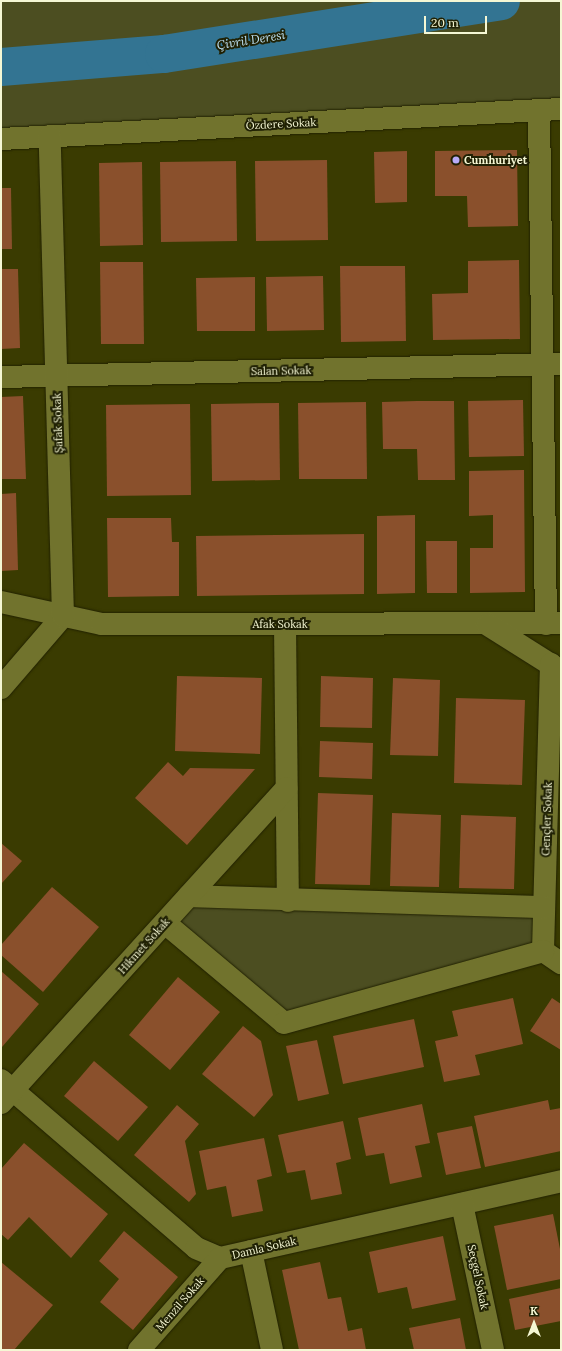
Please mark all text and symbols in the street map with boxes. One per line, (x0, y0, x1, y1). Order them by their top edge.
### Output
scale bar (426, 8, 489, 34)
text: 20 m (431, 15, 459, 30)
water label: Çivril Deresi (216, 27, 286, 53)
street label: Özdere Sokak (245, 116, 317, 132)
place label: Cumhuriyet (464, 153, 527, 167)
marker: Cumhuriyet (451, 155, 461, 165)
street label: Salan Sokak (251, 364, 311, 378)
street label: Şafak Sokak (50, 393, 66, 453)
street label: Afak Sokak (252, 617, 308, 631)
street label: Gençler Sokak (539, 782, 555, 856)
street label: Hikmet Sokak (115, 915, 173, 977)
street label: Damla Sokak (231, 1234, 297, 1262)
street label: Seçgel Sokak (465, 1243, 491, 1311)
street label: Menzil Sokak (153, 1274, 207, 1334)
north arrow (514, 1303, 554, 1343)
text: K (530, 1304, 538, 1318)

